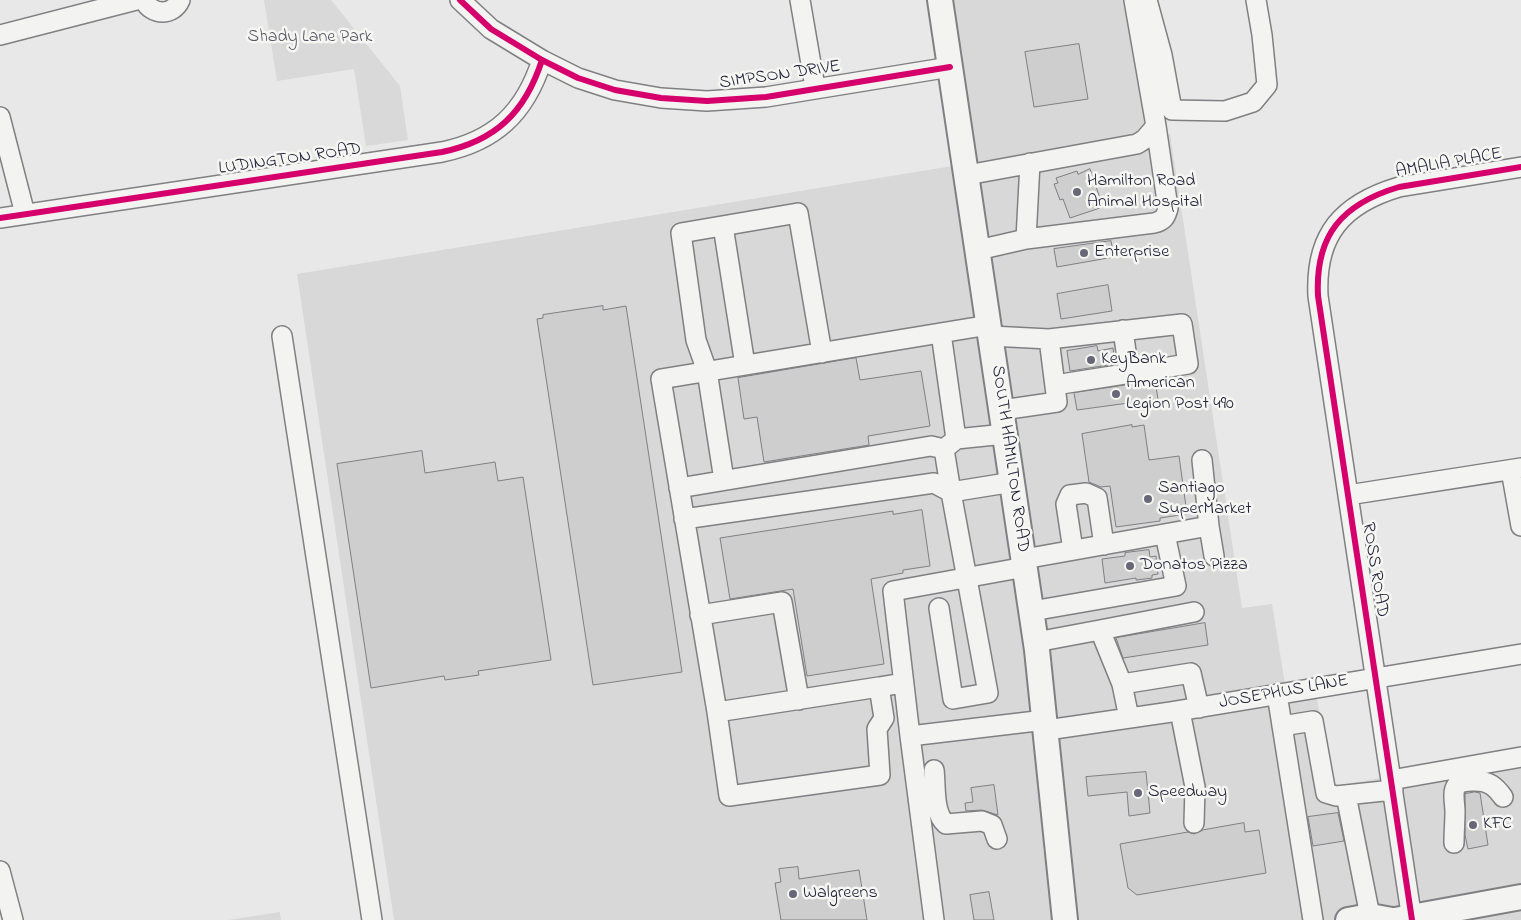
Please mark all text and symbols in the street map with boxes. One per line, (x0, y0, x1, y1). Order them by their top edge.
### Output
park label: Shady Lane Park (248, 27, 372, 49)
street label: SIMPSON DRIVE (718, 57, 842, 95)
street label: LUDINGTON ROAD (217, 139, 363, 181)
street label: AMALIA PLACE (1394, 144, 1504, 184)
place label: Hamilton Road Animal Hospital (1087, 171, 1202, 213)
marker: Hamilton Road Animal Hospital (1071, 186, 1083, 198)
place label: Enterprise (1094, 242, 1169, 264)
marker: Enterprise (1078, 247, 1090, 259)
place label: KeyBank (1101, 349, 1166, 371)
marker: KeyBank (1085, 354, 1097, 366)
street label: SOUTH HAMILTON ROAD (985, 364, 1033, 554)
place label: American Legion Post 490 (1126, 373, 1234, 416)
marker: American Legion Post 490 (1110, 388, 1122, 400)
place label: Santiago SuperMarket (1158, 478, 1251, 520)
marker: Santiago SuperMarket (1142, 493, 1154, 505)
street label: ROSS ROAD (1356, 521, 1392, 619)
place label: Donatos Pizza (1140, 555, 1248, 577)
marker: Donatos Pizza (1124, 560, 1136, 572)
street label: JOSEPHUS LANE (1218, 671, 1350, 715)
place label: Speedway (1148, 782, 1227, 804)
marker: Speedway (1132, 787, 1144, 799)
place label: KFC (1483, 814, 1512, 836)
marker: KFC (1467, 819, 1479, 831)
place label: Walgreens (803, 883, 878, 905)
marker: Walgreens (787, 888, 799, 900)

